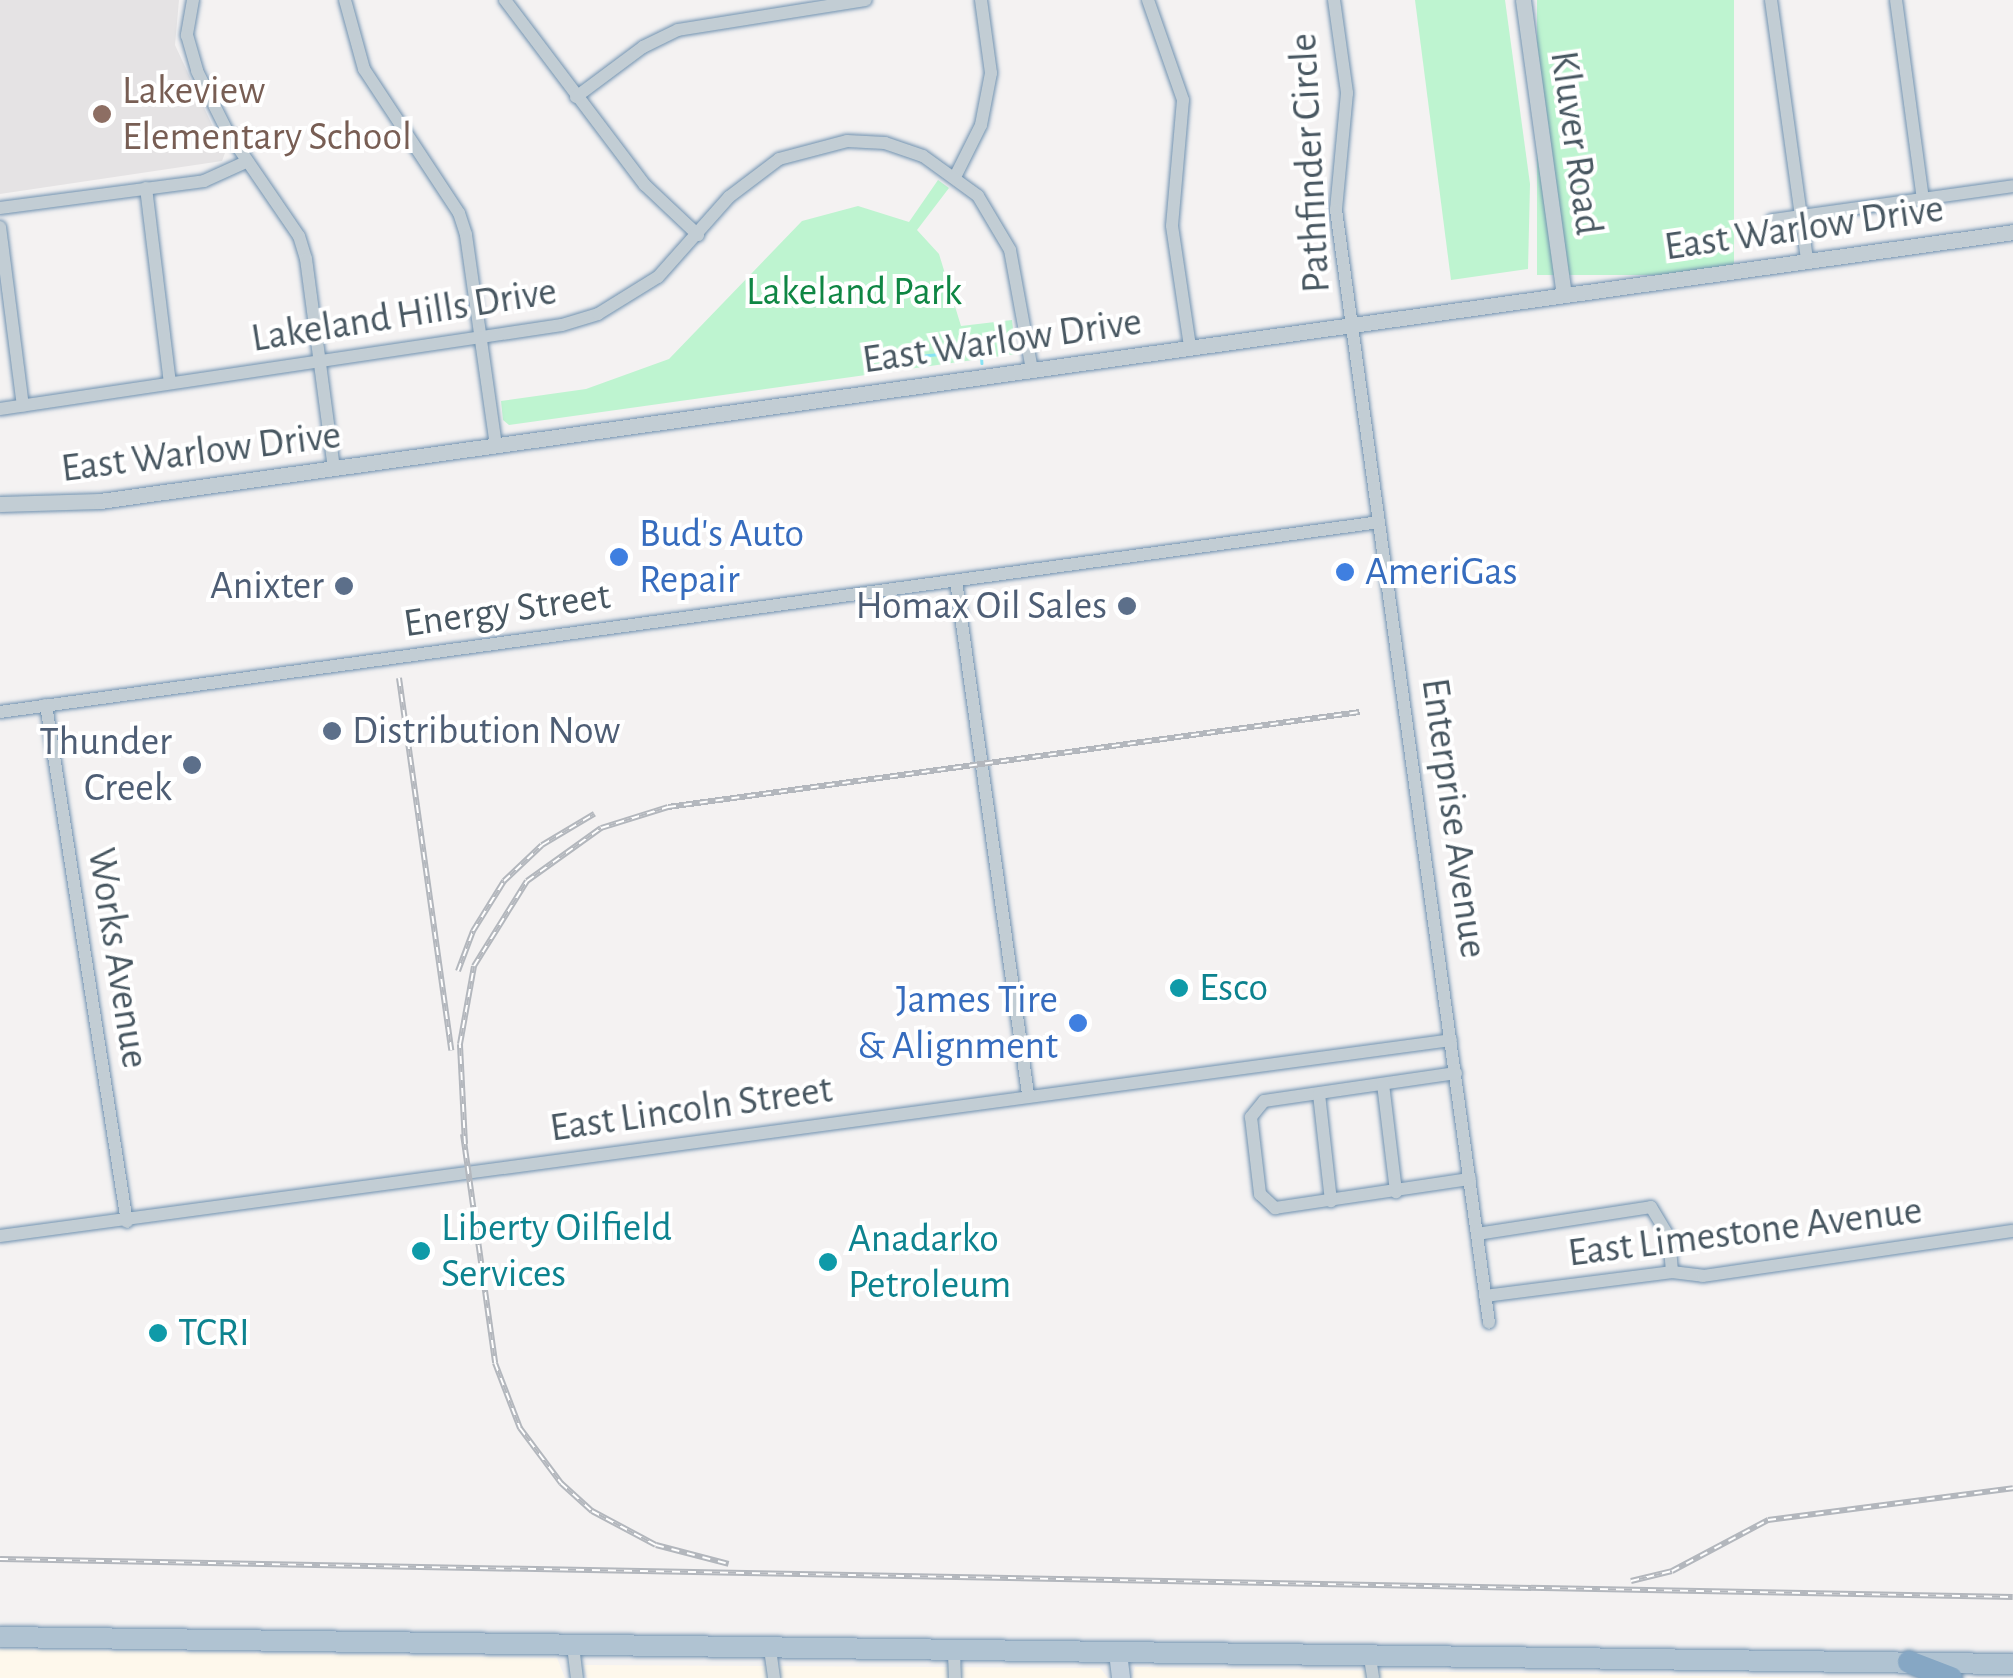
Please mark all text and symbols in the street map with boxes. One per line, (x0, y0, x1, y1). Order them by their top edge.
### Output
street label: Pathfinder Circle (1279, 32, 1341, 294)
street label: Kluver Road (1539, 48, 1613, 238)
place label: Lakeview Elementary School (122, 67, 412, 161)
marker: Lakeview Elementary School (91, 103, 113, 125)
street label: East Warlow Drive (1661, 185, 1947, 271)
street label: Lakeland Hills Drive (248, 267, 560, 363)
park label: Lakeland Park (746, 268, 962, 316)
street label: East Warlow Drive (859, 298, 1145, 384)
street label: East Warlow Drive (58, 411, 344, 493)
place label: Bud's Auto Repair (639, 510, 804, 604)
marker: Bud's Auto Repair (608, 546, 630, 568)
place label: AmeriGas (1365, 548, 1518, 596)
marker: AmeriGas (1334, 561, 1356, 583)
place label: Anixter (210, 562, 324, 610)
street label: Energy Street (401, 572, 613, 648)
marker: Anixter (333, 575, 355, 597)
place label: Homax Oil Sales (855, 582, 1107, 630)
marker: Homax Oil Sales (1116, 595, 1138, 617)
street label: Enterprise Avenue (1411, 675, 1497, 961)
place label: Distribution Now (352, 707, 620, 755)
place label: Thunder Creek (39, 718, 172, 812)
marker: Distribution Now (321, 720, 343, 742)
marker: Thunder Creek (181, 754, 203, 776)
street label: Works Avenue (77, 844, 159, 1072)
place label: Esco (1199, 964, 1268, 1012)
place label: James Tire & Alignment (857, 976, 1058, 1070)
marker: Esco (1168, 977, 1190, 999)
marker: James Tire & Alignment (1067, 1012, 1089, 1034)
street label: East Lincoln Street (547, 1065, 835, 1153)
street label: East Limestone Avenue (1565, 1186, 1925, 1278)
place label: Liberty Oilfield Services (441, 1204, 672, 1298)
place label: Anadarko Petroleum (848, 1215, 1011, 1309)
marker: Liberty Oilfield Services (410, 1240, 432, 1262)
marker: Anadarko Petroleum (817, 1251, 839, 1273)
place label: TCRI (178, 1309, 250, 1357)
marker: TCRI (147, 1322, 169, 1344)

